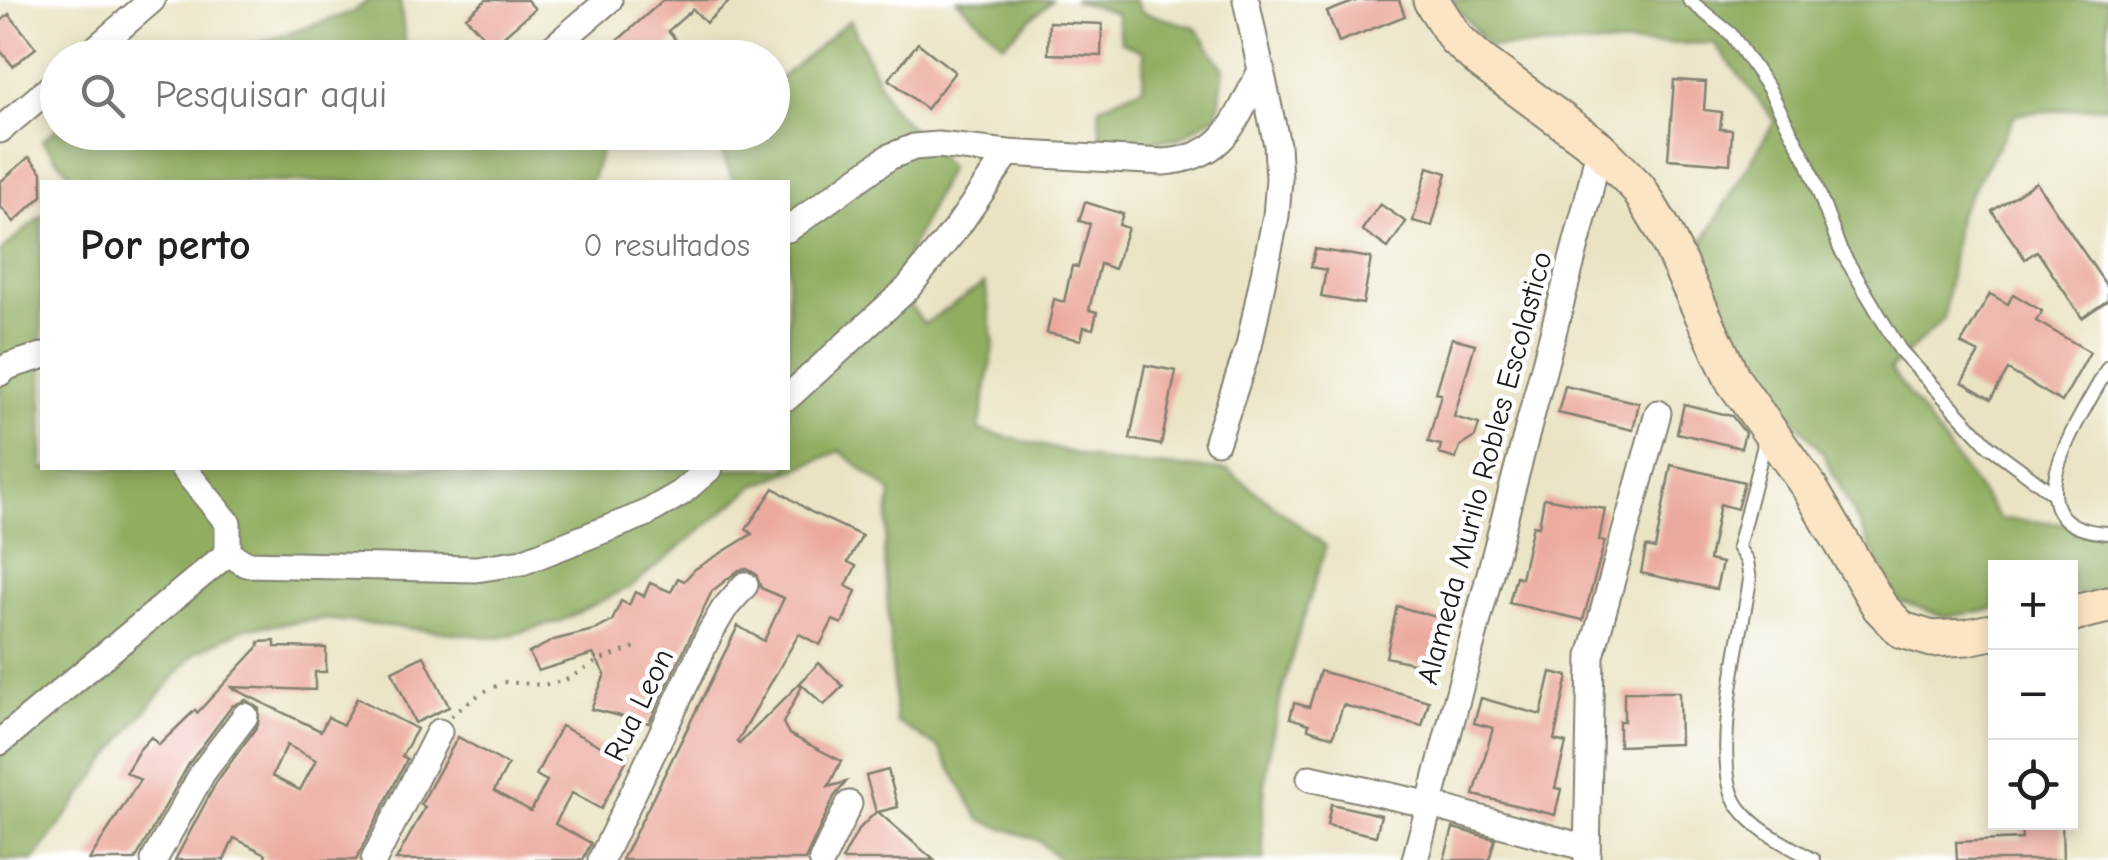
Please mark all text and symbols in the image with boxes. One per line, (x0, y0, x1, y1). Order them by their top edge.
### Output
search box (40, 40, 790, 150)
icon: search (75, 68, 130, 123)
text: Pesquisar aqui (155, 73, 387, 117)
text: Por perto (80, 221, 251, 270)
text: 0 resultados (583, 227, 750, 264)
street label: Alameda Murilo Robles Escolastico (1410, 248, 1560, 688)
map controls (1988, 560, 2078, 830)
button: + (1988, 560, 2078, 650)
street label: Rua Leon (597, 643, 681, 767)
button: − (1988, 650, 2078, 740)
button: locate (1988, 740, 2078, 830)

